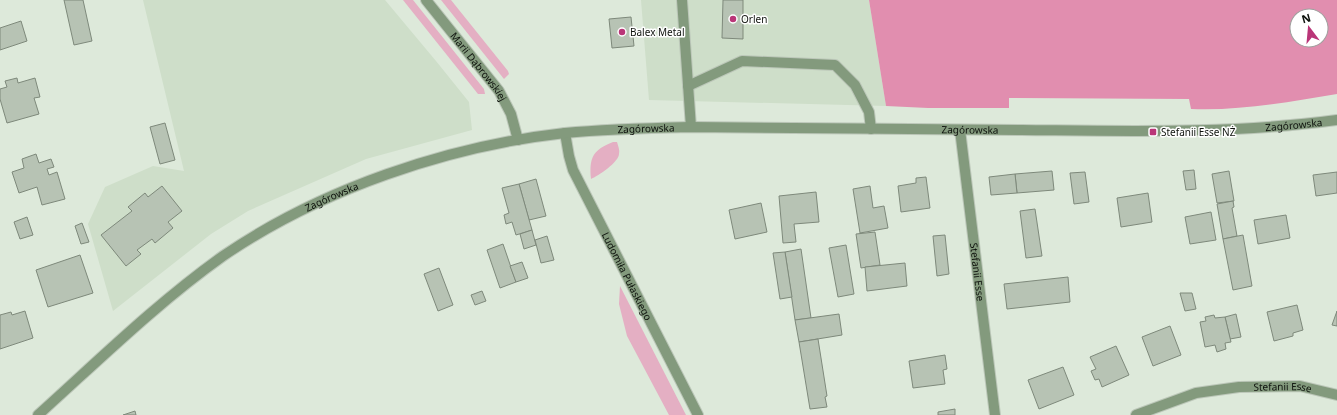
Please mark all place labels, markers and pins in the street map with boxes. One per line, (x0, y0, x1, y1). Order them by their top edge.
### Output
place label: Orlen (741, 12, 767, 26)
marker: Orlen (728, 14, 738, 24)
place label: Balex Metal (630, 25, 685, 39)
marker: Balex Metal (617, 27, 627, 37)
place label: Stefanii Esse NŻ (1161, 125, 1236, 139)
marker: Stefanii Esse NŻ (1148, 127, 1158, 137)

